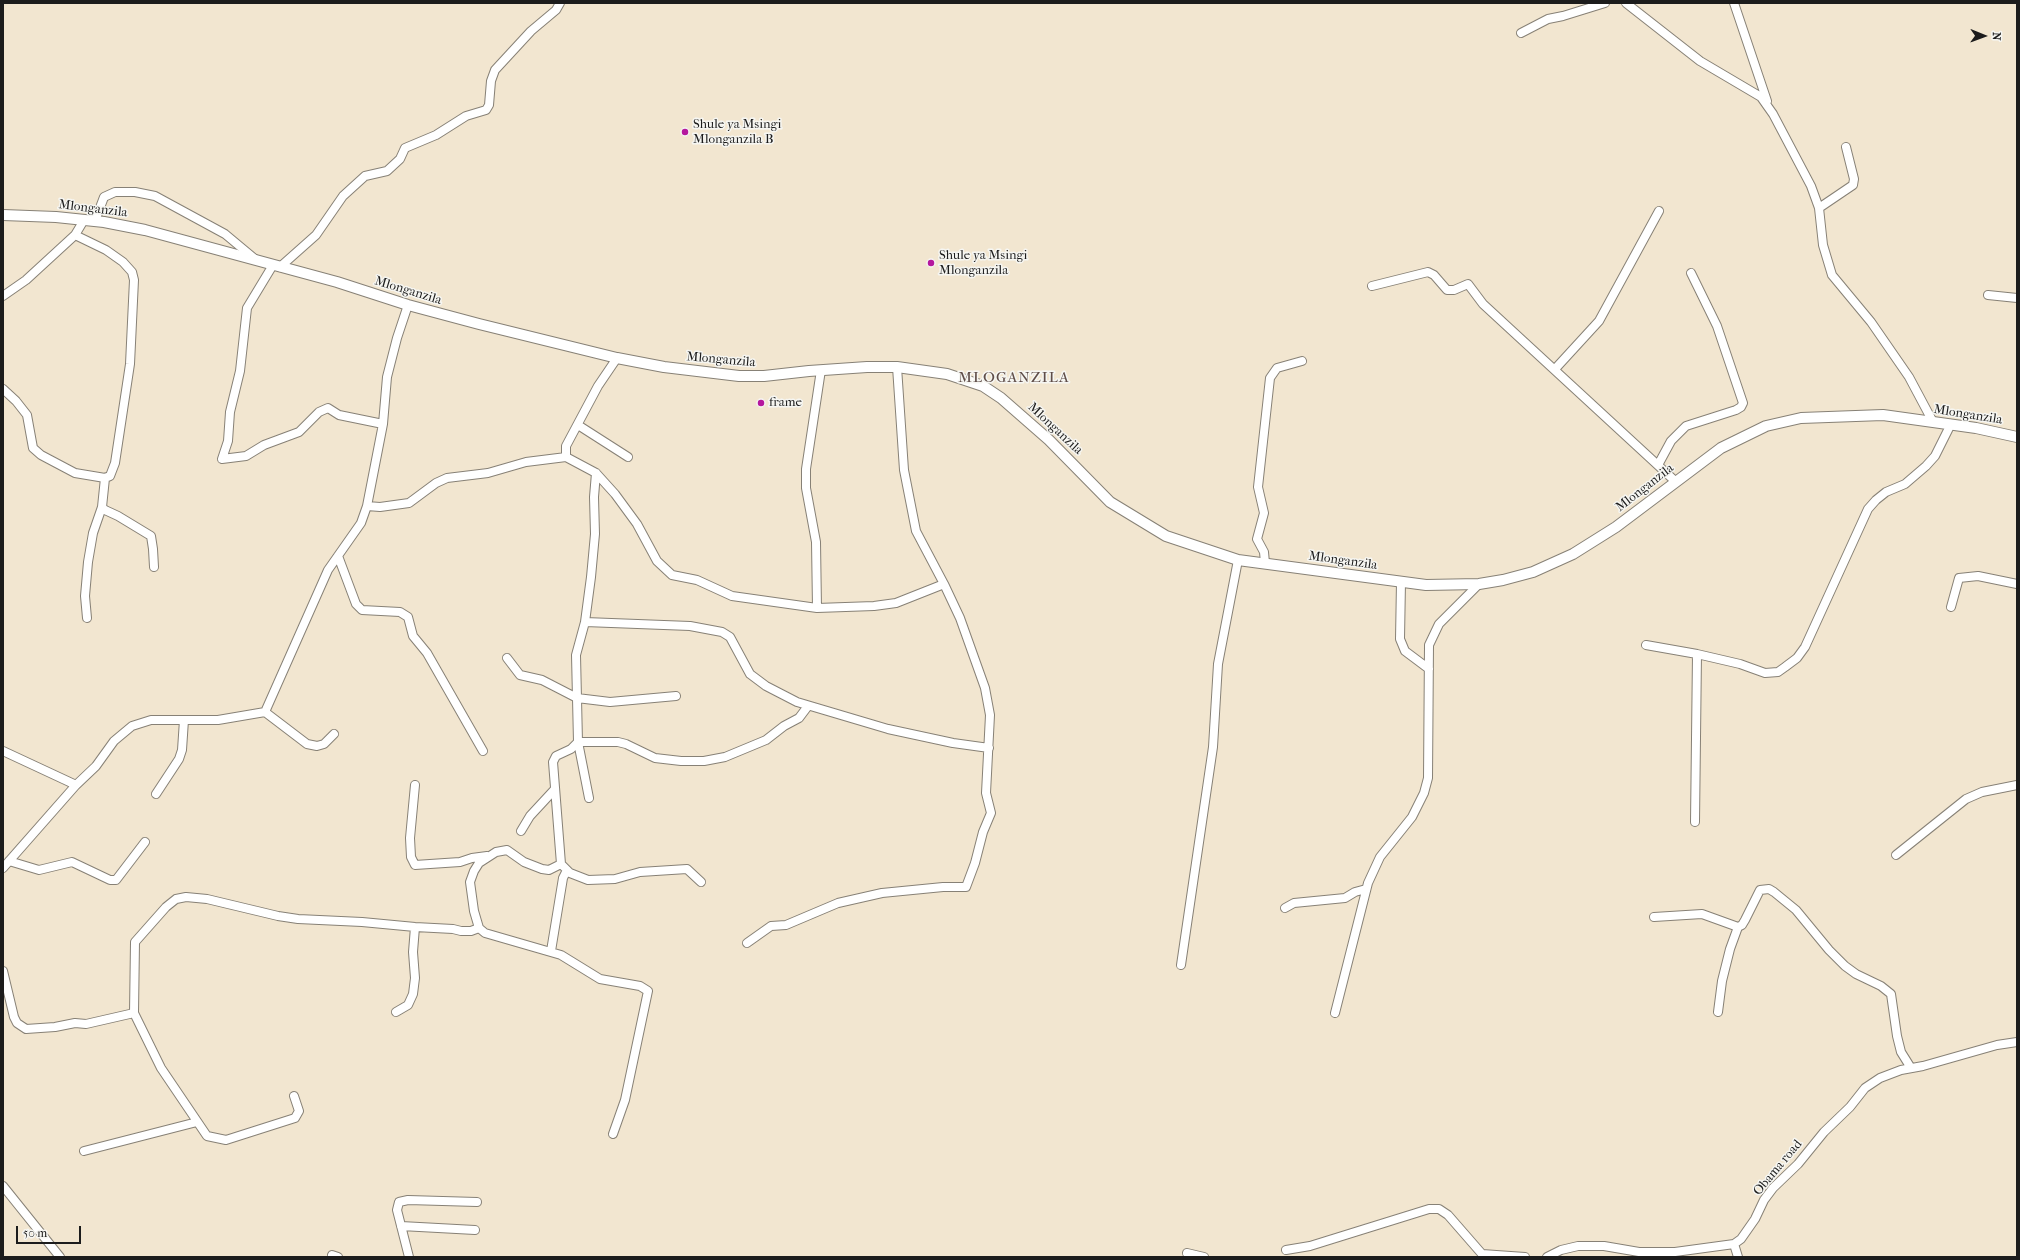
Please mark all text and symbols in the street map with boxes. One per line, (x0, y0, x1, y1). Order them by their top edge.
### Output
north arrow (1964, 16, 2004, 56)
text: N (1990, 32, 2003, 41)
place label: Shule ya Msingi Mlonganzila B (693, 117, 781, 148)
marker: Shule ya Msingi Mlonganzila B (680, 127, 690, 137)
street label: Mlonganzila (58, 197, 128, 221)
place label: Shule ya Msingi Mlonganzila (939, 248, 1027, 279)
marker: Shule ya Msingi Mlonganzila (926, 258, 936, 268)
street label: Mlonganzila (373, 273, 443, 309)
street label: Mlonganzila (686, 349, 756, 371)
district label: MLOGANZILA (958, 369, 1070, 387)
place label: frame (769, 395, 802, 411)
marker: frame (756, 398, 766, 408)
street label: Mlonganzila (1024, 400, 1086, 458)
street label: Mlonganzila (1933, 402, 2003, 428)
street label: Mlonganzila (1613, 461, 1677, 515)
street label: Mlonganzila (1308, 548, 1378, 574)
street label: Obama road (1750, 1137, 1806, 1199)
scale bar (18, 1218, 83, 1244)
text: 50 m (23, 1226, 47, 1240)

